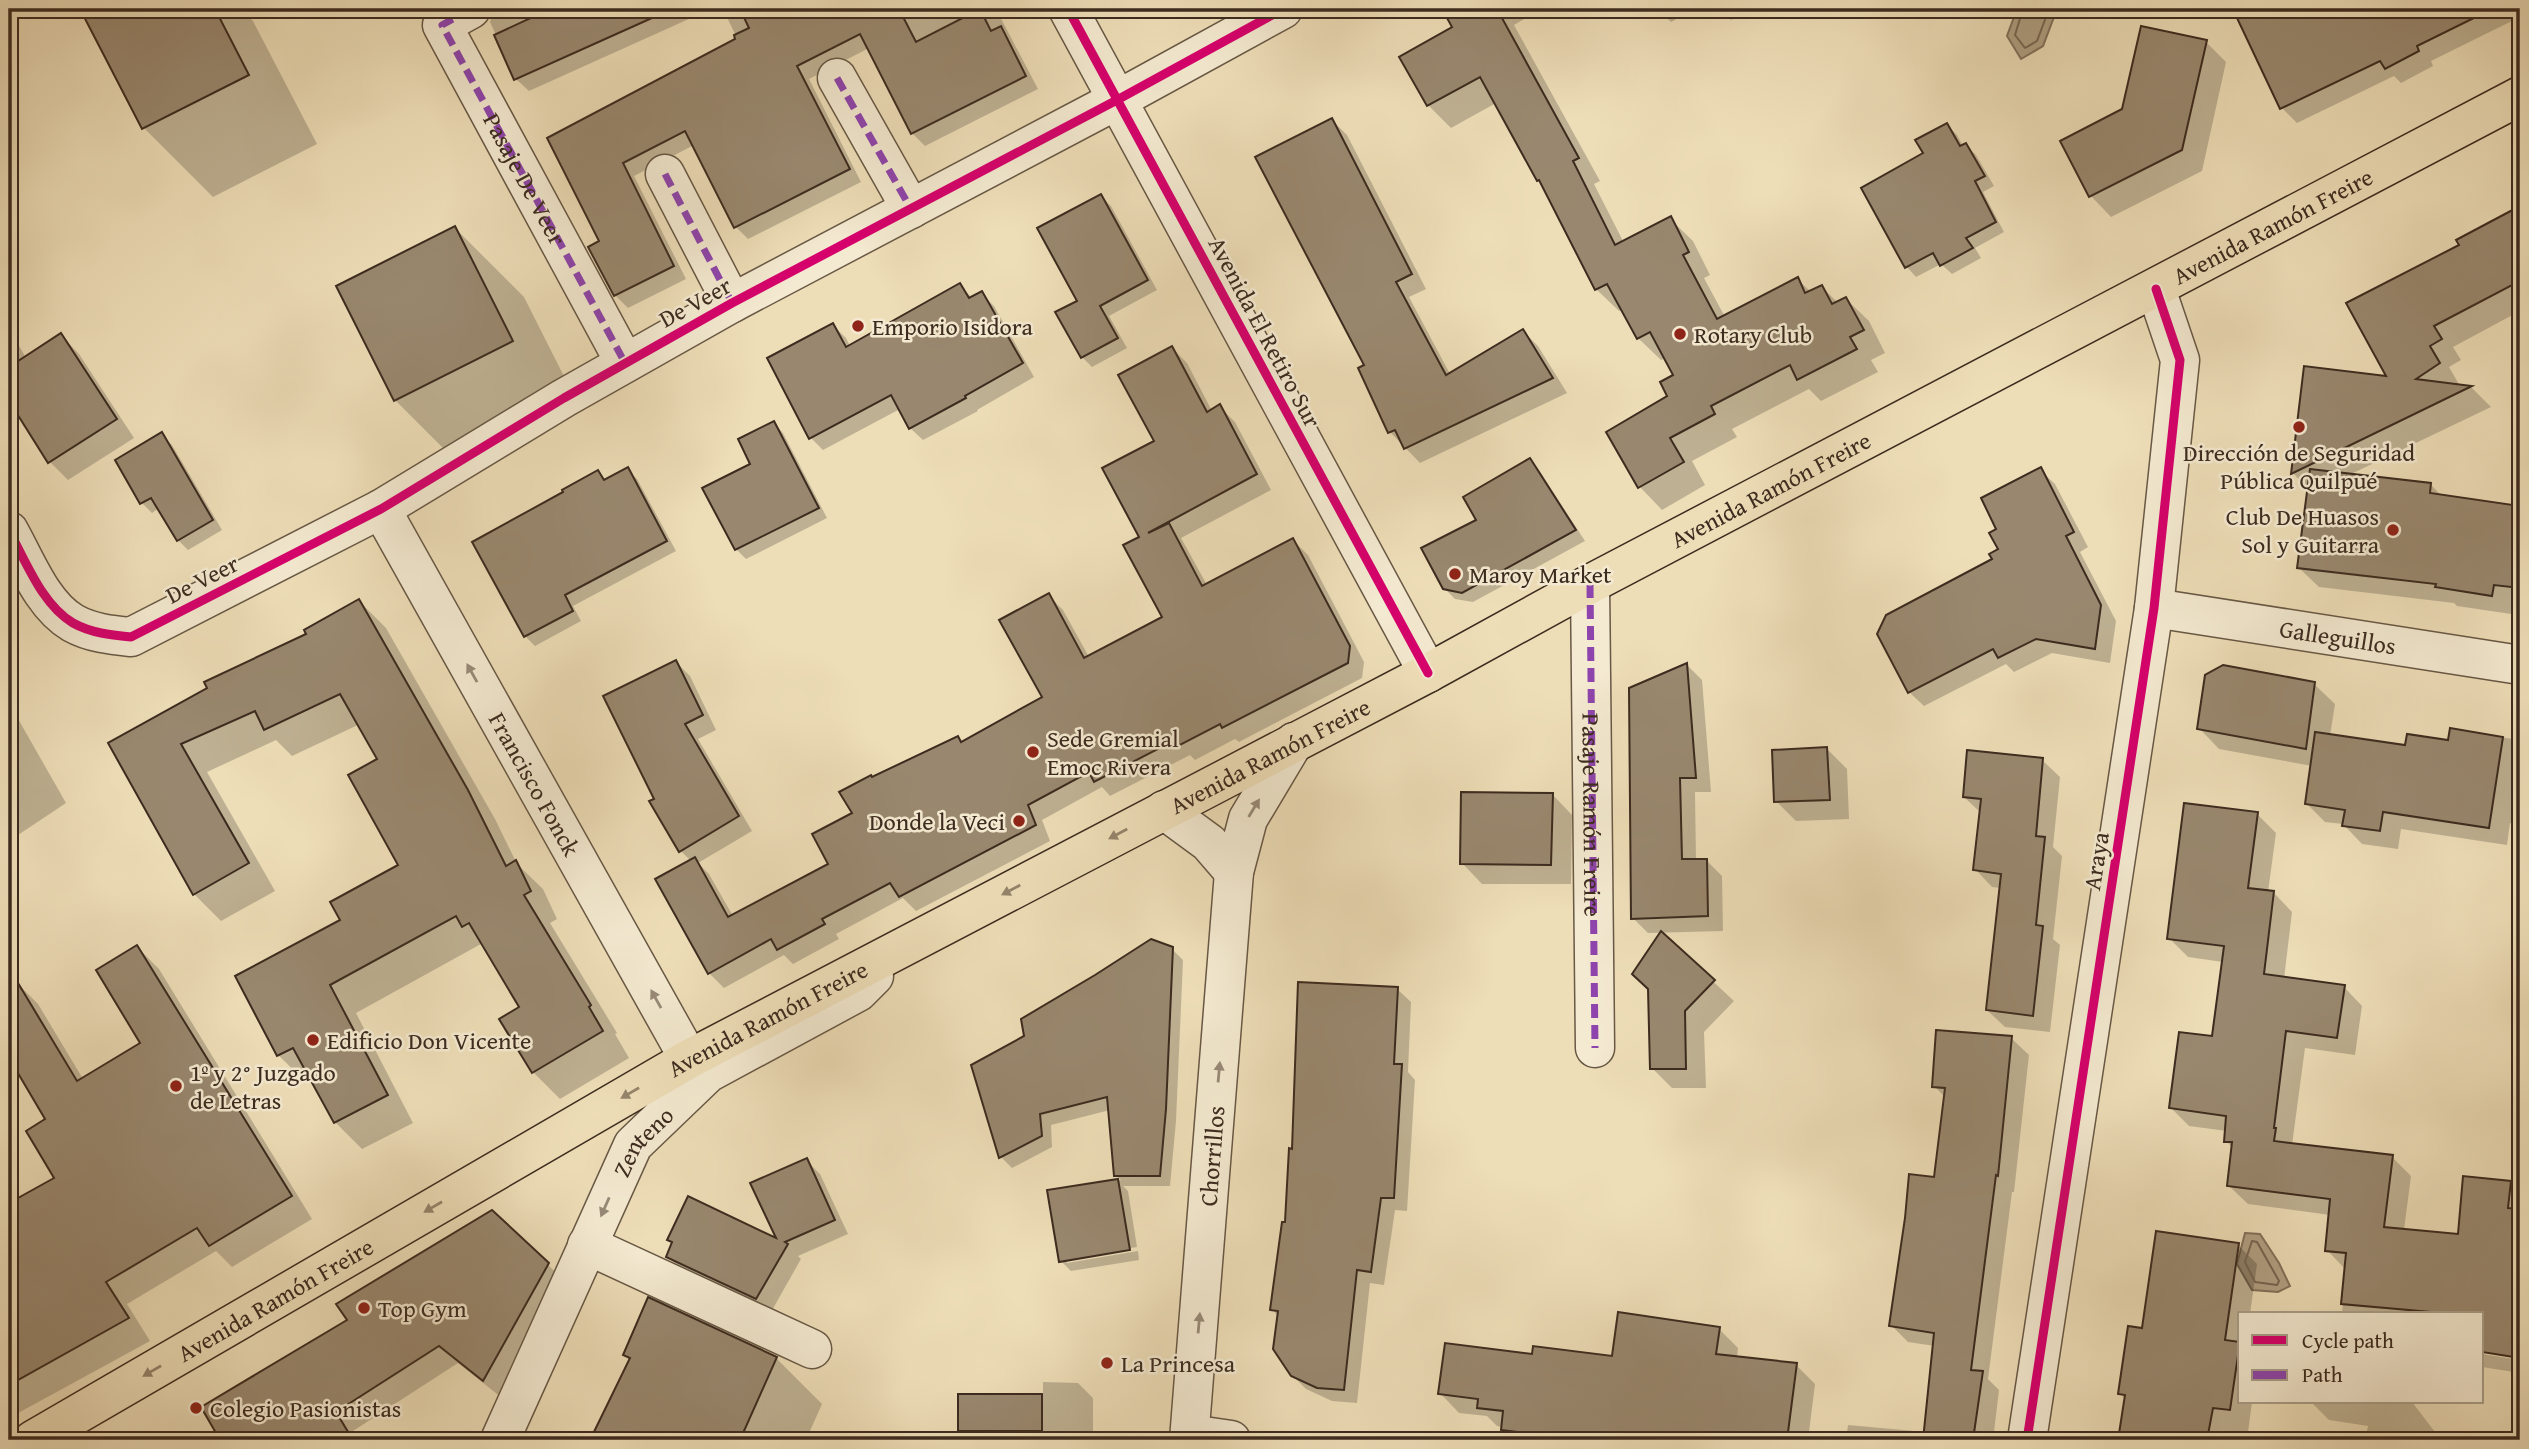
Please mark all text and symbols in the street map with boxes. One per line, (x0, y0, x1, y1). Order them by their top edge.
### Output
street label: Pasaje De Veer (475, 106, 575, 251)
street label: Avenida Ramón Freire (2166, 159, 2379, 293)
street label: Avenida El Retiro Sur (1200, 230, 1330, 434)
street label: De Veer (652, 268, 738, 336)
place label: Emporio Isidora (872, 309, 1033, 344)
place label: Rotary Club (1694, 317, 1812, 352)
marker: Emporio Isidora (850, 318, 866, 334)
marker: Rotary Club (1672, 326, 1688, 342)
marker: Dirección de Seguridad Pública Quilpué (2291, 419, 2307, 435)
street label: Avenida Ramón Freire (1664, 422, 1877, 556)
place label: Dirección de Seguridad Pública Quilpué (2183, 435, 2415, 498)
place label: Club De Huasos Sol y Guitarra (2226, 499, 2380, 562)
marker: Club De Huasos Sol y Guitarra (2385, 522, 2401, 538)
street label: De Veer (159, 546, 245, 612)
place label: Maroy Market (1469, 557, 1612, 592)
marker: Maroy Market (1447, 566, 1463, 582)
street label: Galleguillos (2277, 610, 2398, 663)
one-way arrow (466, 663, 478, 683)
street label: Avenida Ramón Freire (1164, 689, 1376, 822)
street label: Francisco Fonck (480, 705, 590, 863)
street label: Pasaje Ramón Freire (1574, 713, 1611, 917)
place label: Sede Gremial Emoc Rivera (1047, 721, 1179, 784)
marker: Sede Gremial Emoc Rivera (1025, 744, 1041, 760)
one-way arrow (1248, 798, 1261, 817)
place label: Donde la Veci (869, 804, 1005, 839)
marker: Donde la Veci (1011, 813, 1027, 829)
one-way arrow (1108, 829, 1128, 840)
street label: Araya (2074, 829, 2118, 893)
one-way arrow (1001, 884, 1021, 895)
street label: Avenida Ramón Freire (661, 951, 874, 1085)
one-way arrow (650, 989, 662, 1009)
place label: Edificio Don Vicente (327, 1023, 531, 1058)
marker: Edificio Don Vicente (305, 1032, 321, 1048)
place label: 1º y 2° Juzgado de Letras (190, 1055, 336, 1118)
one-way arrow (1214, 1061, 1225, 1083)
marker: 1º y 2° Juzgado de Letras (168, 1078, 184, 1094)
one-way arrow (620, 1087, 640, 1099)
street label: Zenteno (603, 1098, 681, 1182)
street label: Chorrillos (1190, 1104, 1233, 1207)
one-way arrow (599, 1197, 611, 1217)
one-way arrow (424, 1201, 443, 1213)
street label: Avenida Ramón Freire (171, 1229, 380, 1370)
place label: Top Gym (378, 1291, 467, 1326)
marker: Top Gym (356, 1300, 372, 1316)
one-way arrow (1194, 1312, 1205, 1334)
legend (2238, 1312, 2484, 1404)
text: Cycle path (2302, 1325, 2394, 1356)
place label: La Princesa (1121, 1346, 1236, 1381)
marker: La Princesa (1099, 1355, 1115, 1371)
text: Path (2302, 1359, 2343, 1390)
one-way arrow (142, 1365, 161, 1377)
place label: Colegio Pasionistas (210, 1391, 401, 1426)
marker: Colegio Pasionistas (188, 1400, 204, 1416)

